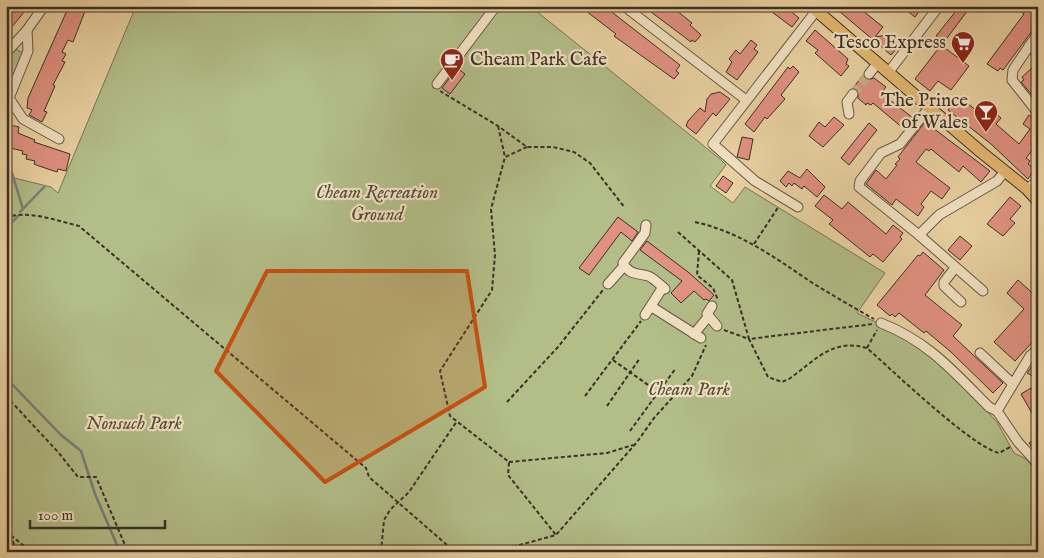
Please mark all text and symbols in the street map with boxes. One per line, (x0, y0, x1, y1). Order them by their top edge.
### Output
supermarket icon: Tesco Express (950, 30, 976, 64)
place label: Tesco Express (834, 31, 946, 55)
cafe icon: Cheam Park Cafe (439, 47, 465, 81)
place label: Cheam Park Cafe (470, 48, 607, 72)
place label: The Prince of Wales (881, 89, 968, 135)
bar icon: The Prince of Wales (973, 99, 999, 133)
park label: Cheam Recreation Ground (316, 181, 438, 227)
park label: Cheam Park (648, 378, 730, 402)
park label: Nonsuch Park (86, 412, 182, 436)
scale bar (30, 498, 165, 530)
text: 100 m (38, 506, 74, 525)

